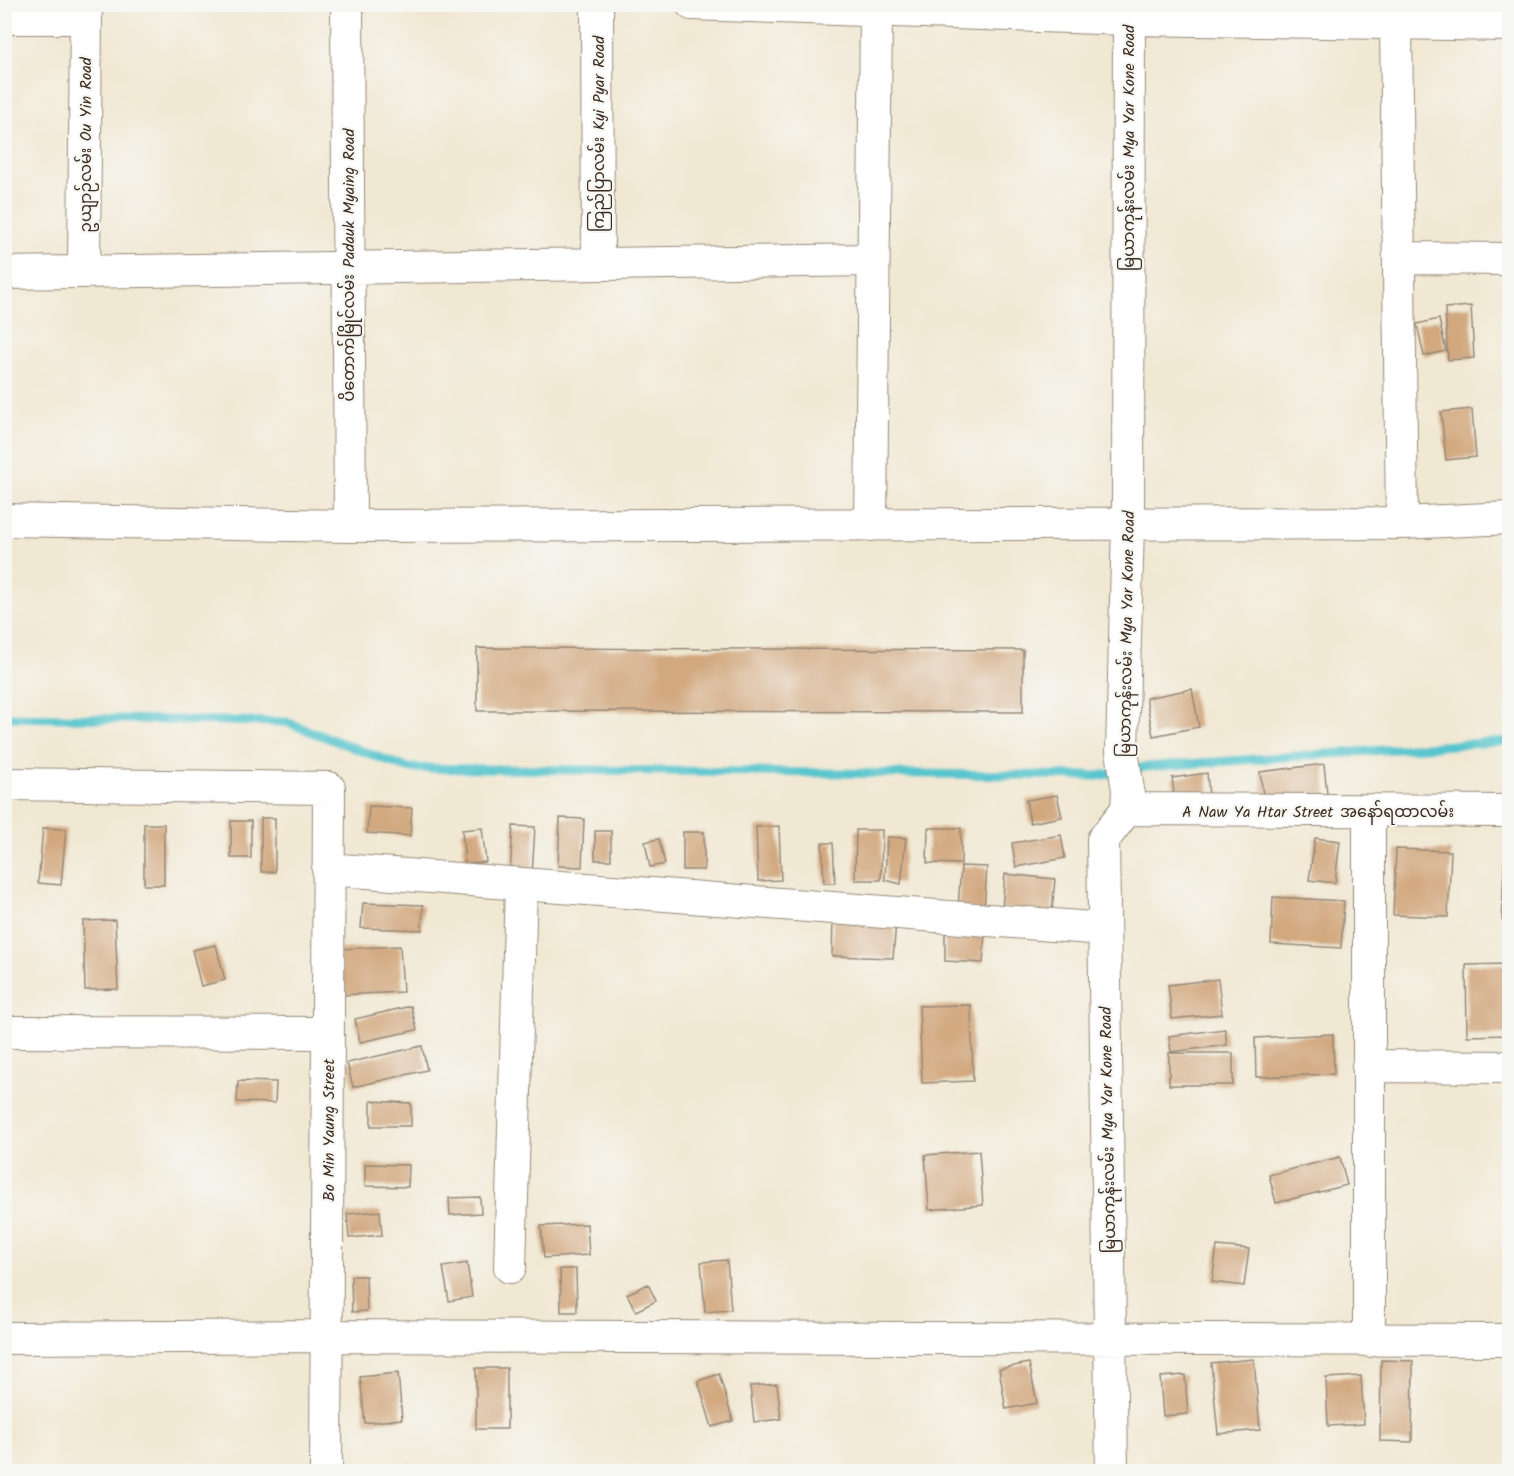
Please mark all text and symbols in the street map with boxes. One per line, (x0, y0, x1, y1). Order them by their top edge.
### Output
street label: မြယာကုန်းလမ်း Mya Yar Kone Road (1117, 24, 1143, 271)
street label: ကြည်ပြာလမ်း Kyi Pyar Road (587, 35, 612, 232)
street label: ဥယျာဉ်လမ်း Ou Yin Road (74, 56, 99, 233)
street label: ပိတောက်မြိုင်လမ်း Padauk Myaing Road (337, 127, 362, 402)
street label: မြယာကုန်းလမ်း Mya Yar Kone Road (1113, 510, 1143, 758)
street label: A Naw Ya Htar Street အနော်ရထာလမ်း (1182, 800, 1454, 825)
street label: မြယာကုန်းလမ်း Mya Yar Kone Road (1094, 1005, 1124, 1253)
street label: Bo Min Yaung Street (317, 1058, 342, 1201)

